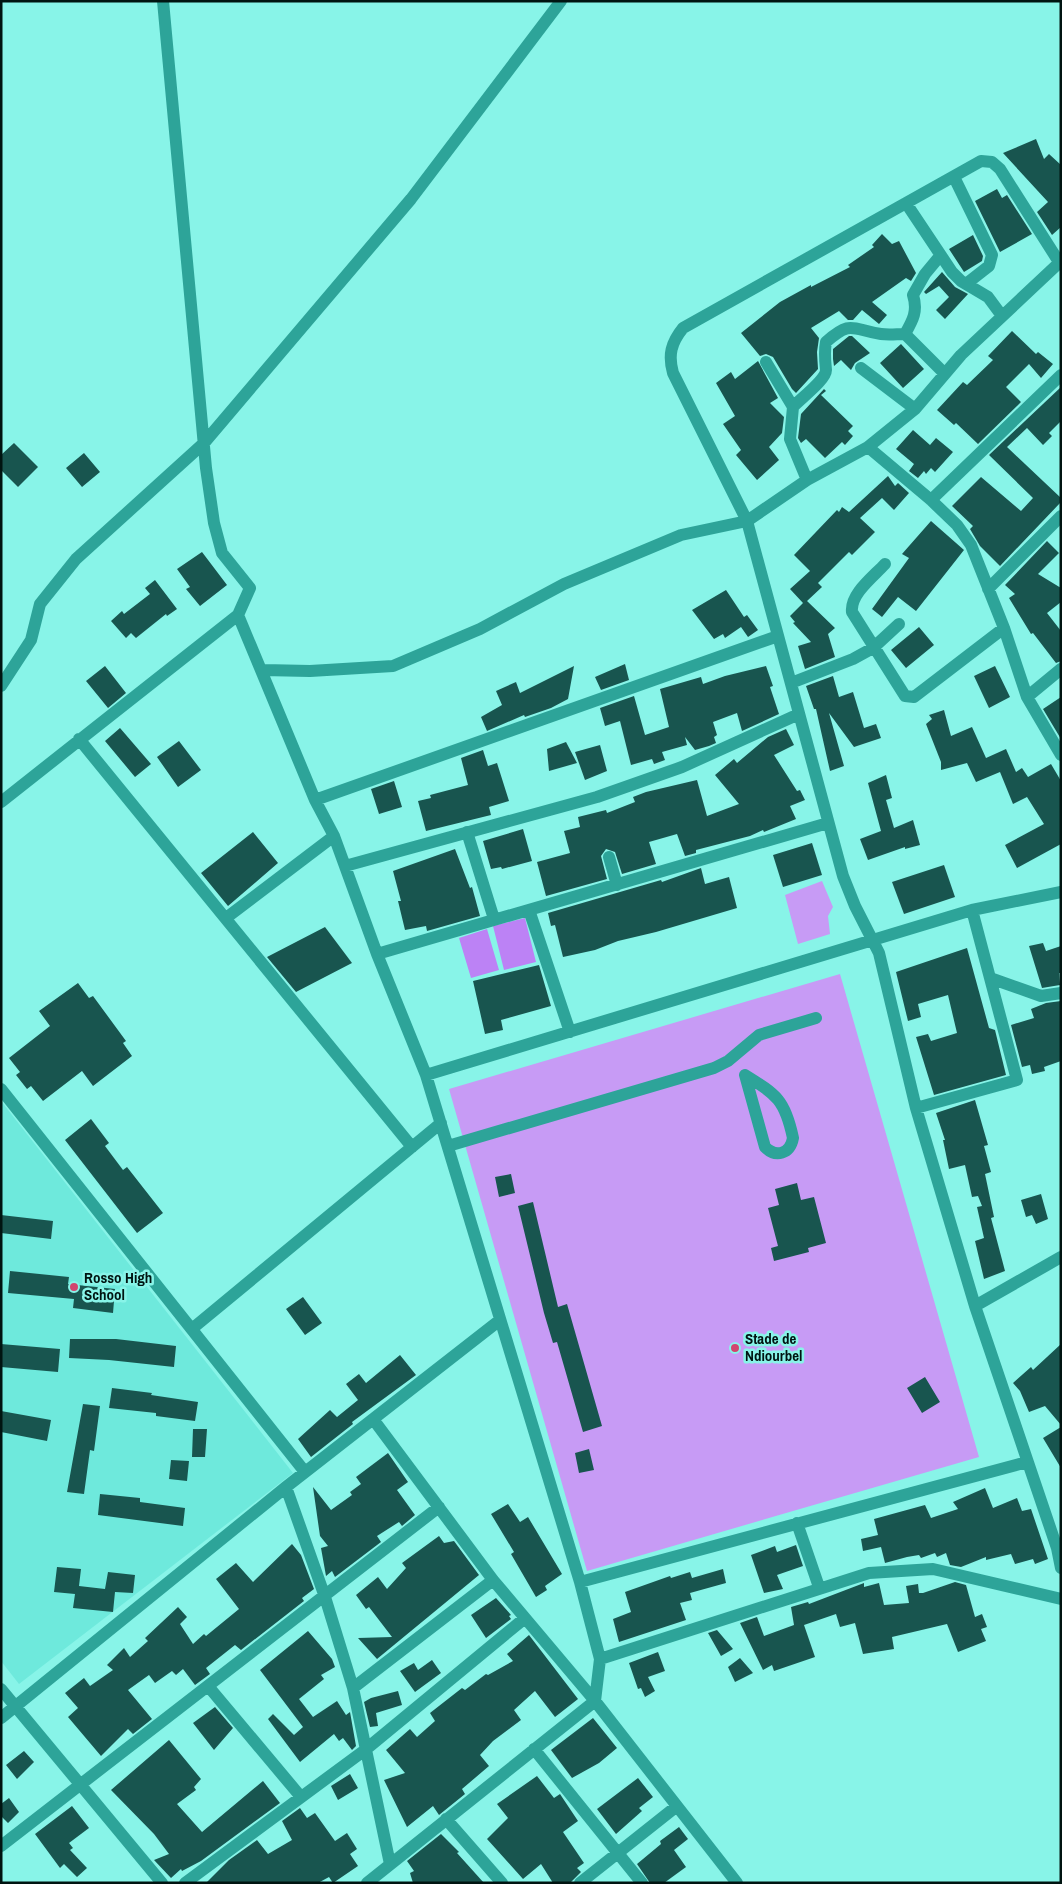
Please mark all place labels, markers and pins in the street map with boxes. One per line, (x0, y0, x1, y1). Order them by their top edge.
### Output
place label: Rosso High School (84, 1267, 152, 1305)
marker: Rosso High School (68, 1281, 80, 1293)
place label: Stade de Ndiourbel (745, 1328, 802, 1366)
marker: Stade de Ndiourbel (729, 1342, 741, 1354)

